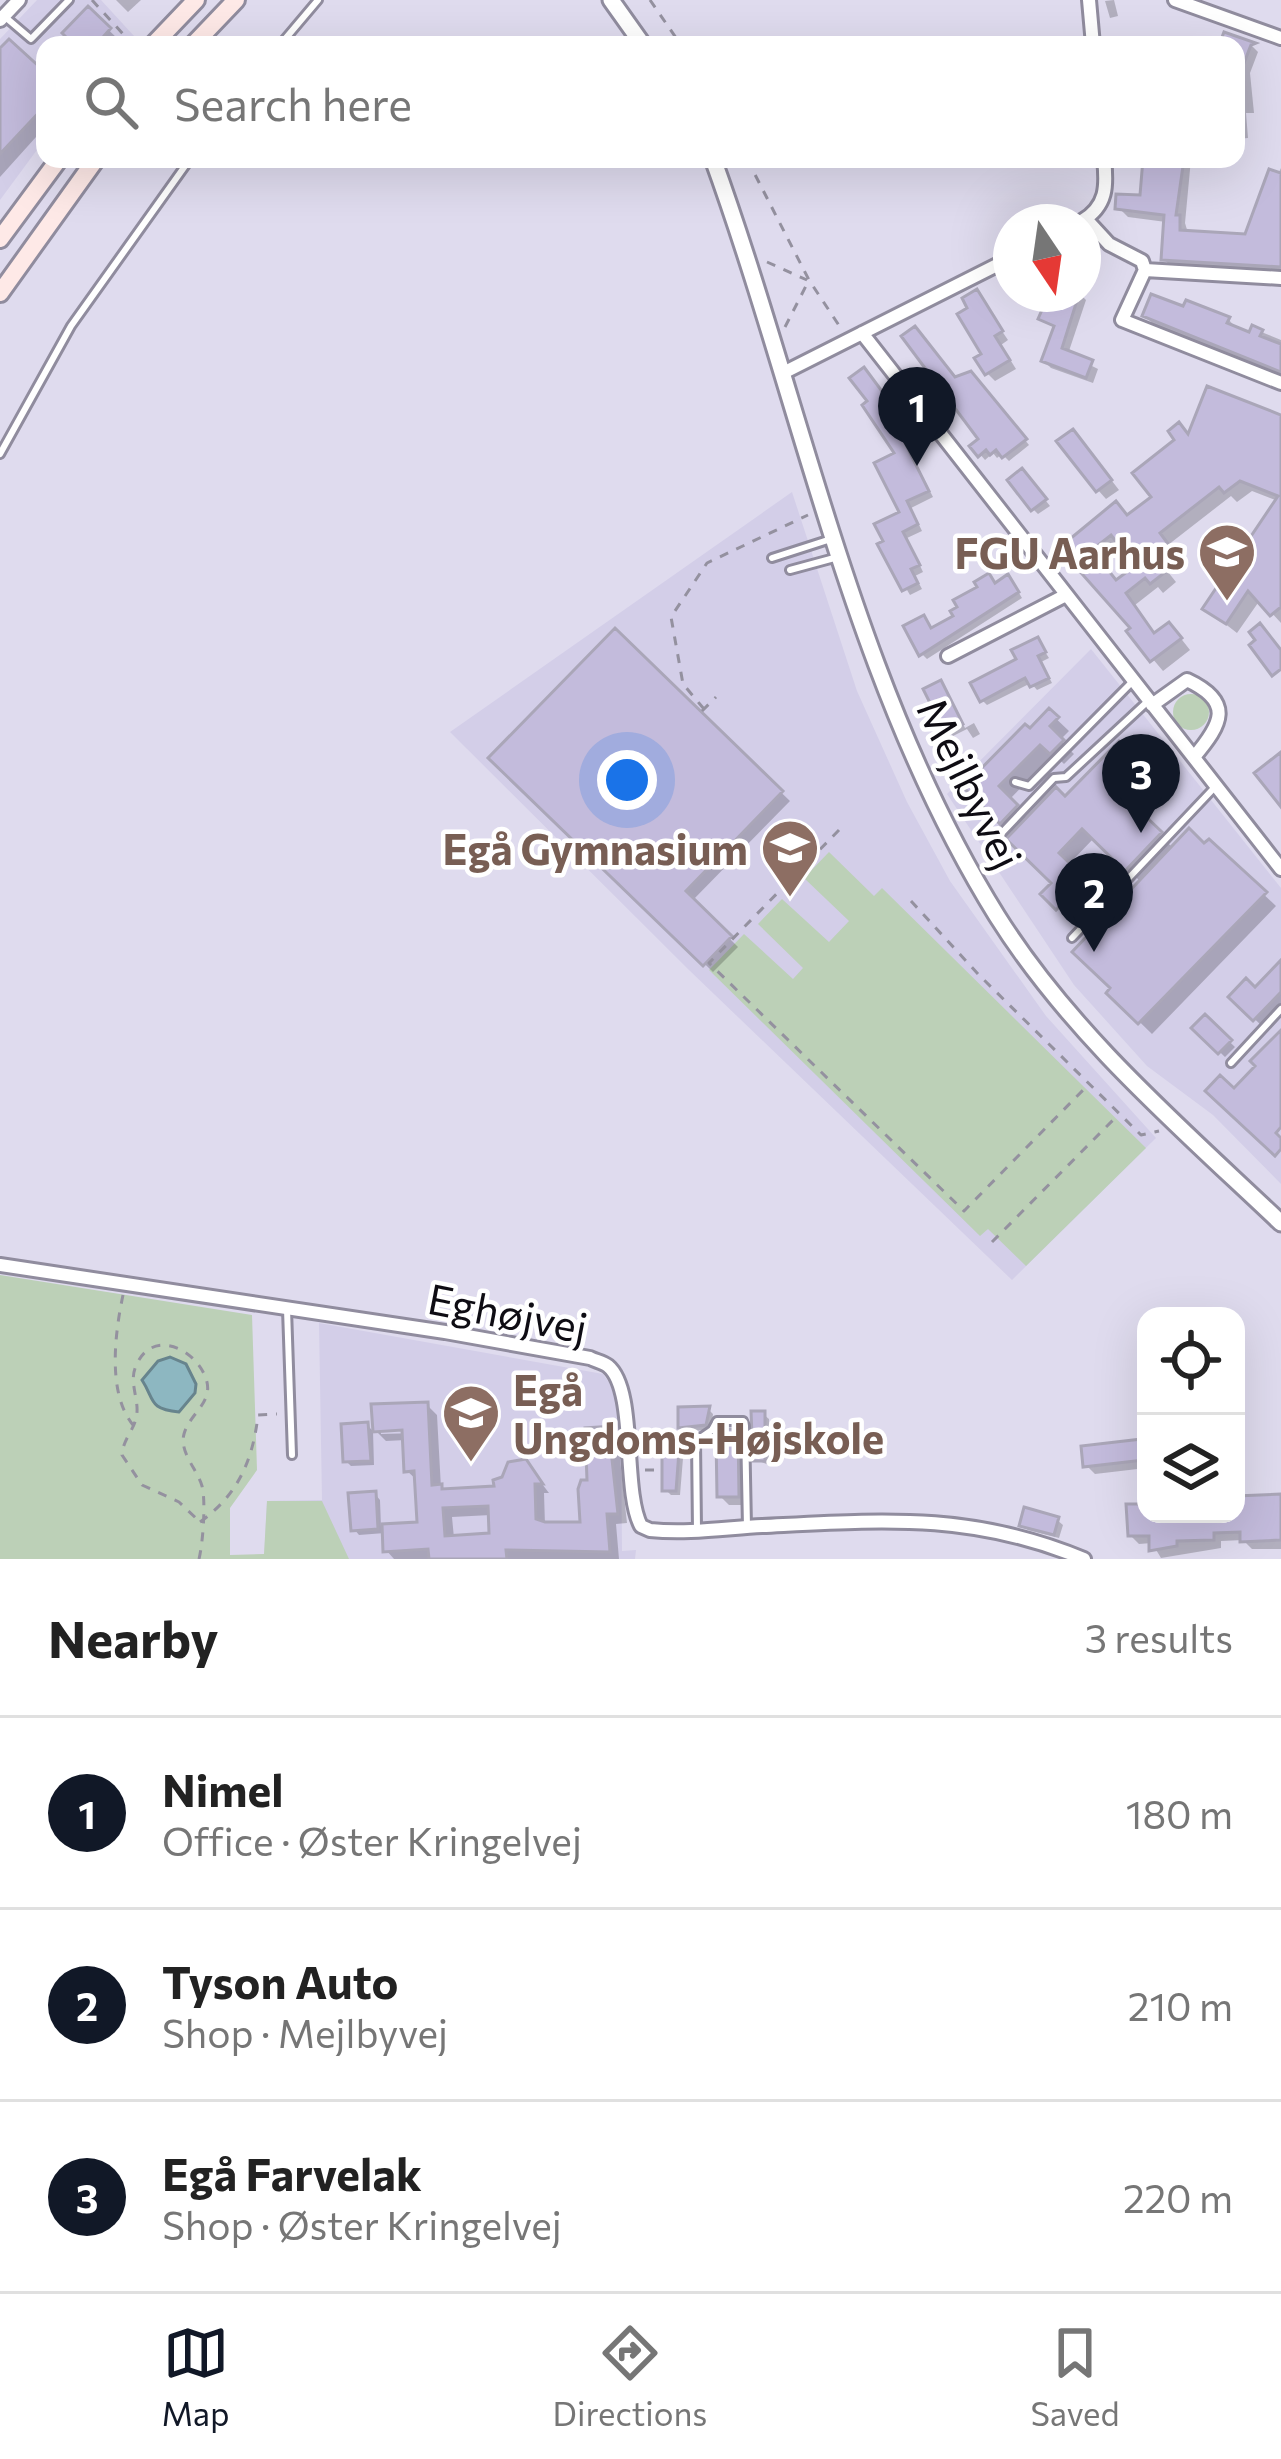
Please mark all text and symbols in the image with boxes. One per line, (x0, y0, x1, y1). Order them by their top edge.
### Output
search box (36, 36, 1245, 168)
icon: search (78, 69, 144, 135)
text: Search here (174, 75, 412, 130)
north arrow (993, 204, 1101, 312)
pin: 1 (878, 367, 956, 466)
school or university icon: FGU Aarhus (1196, 521, 1258, 603)
place label: FGU Aarhus (954, 526, 1185, 578)
street label: Mejlbyvej (907, 689, 1035, 877)
pin: 3 (1102, 734, 1180, 833)
your location (597, 750, 657, 810)
school or university icon: Egå Gymnasium (759, 817, 821, 899)
place label: Egå Gymnasium (443, 822, 748, 874)
pin: 2 (1055, 853, 1133, 952)
street label: Eghøjvej (424, 1271, 592, 1353)
map controls (1137, 1307, 1245, 1523)
button: locate (1137, 1307, 1245, 1415)
place label: Egå Ungdoms-Højskole (513, 1363, 884, 1463)
school or university icon: Egå Ungdoms-Højskole (440, 1382, 502, 1464)
button: layers (1137, 1415, 1245, 1523)
text: Nearby (48, 1606, 218, 1669)
text: 3 results (1085, 1613, 1233, 1661)
text: Nimel (162, 1761, 284, 1816)
text: 1 (78, 1789, 96, 1837)
text: 180 m (1126, 1789, 1233, 1837)
text: Office · Øster Kringelvej (162, 1816, 582, 1864)
text: Tyson Auto (162, 1953, 398, 2008)
text: 2 (76, 1981, 98, 2029)
text: 210 m (1128, 1981, 1233, 2029)
text: Shop · Mejlbyvej (162, 2008, 448, 2056)
text: Egå Farvelak (162, 2145, 422, 2200)
text: 3 (76, 2173, 98, 2221)
text: 220 m (1123, 2173, 1233, 2221)
text: Shop · Øster Kringelvej (162, 2200, 562, 2248)
tab: Map (162, 2320, 230, 2433)
tab: Directions (553, 2320, 707, 2433)
tab: Saved (1030, 2320, 1119, 2433)

